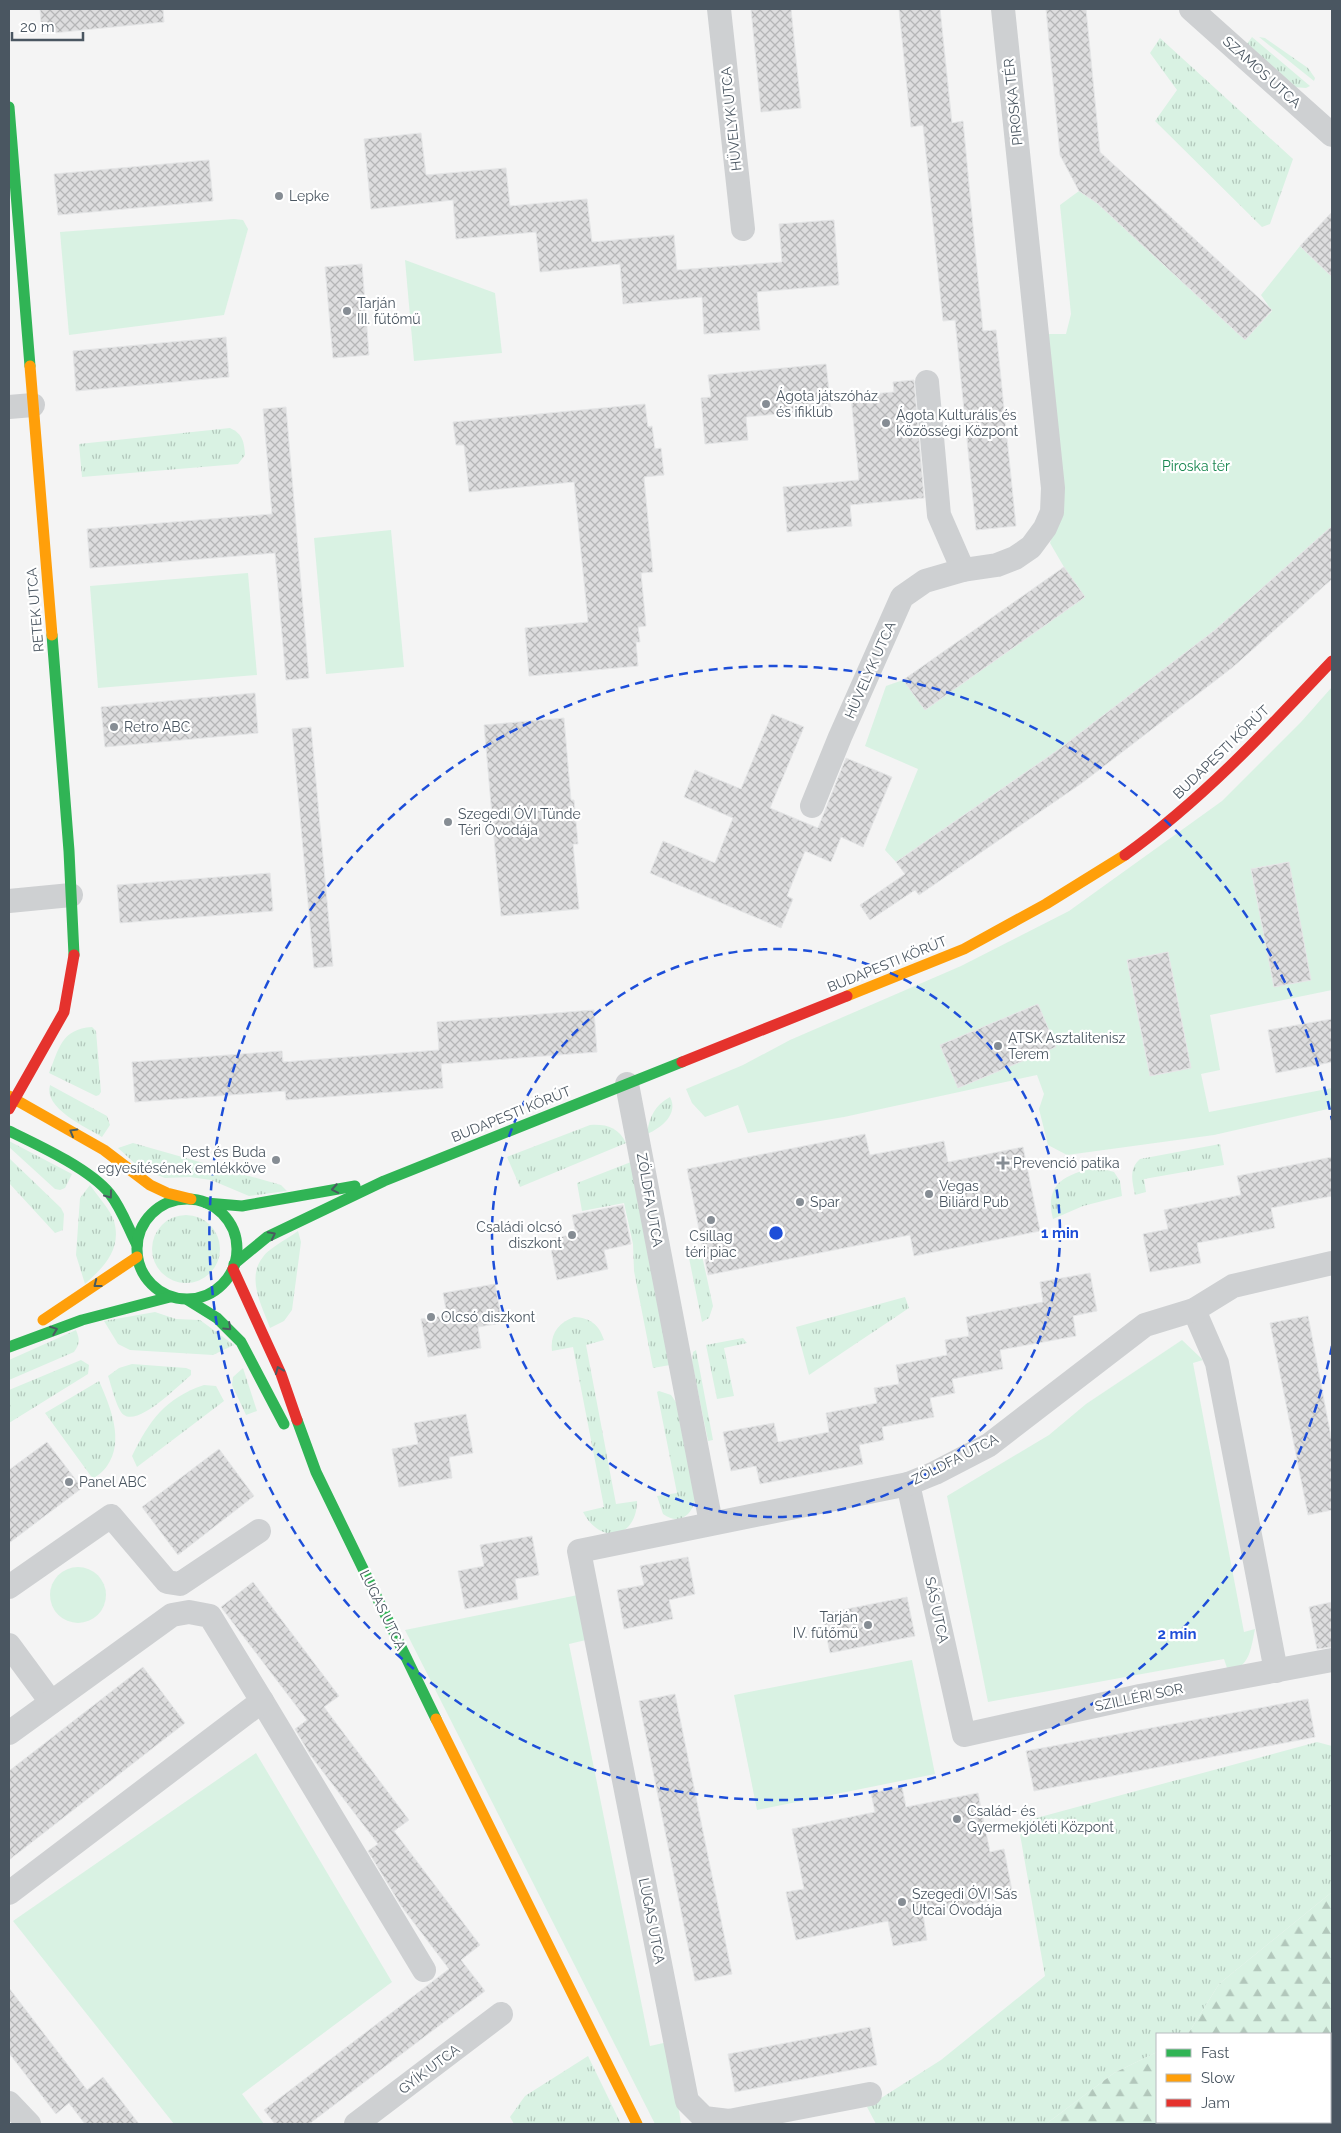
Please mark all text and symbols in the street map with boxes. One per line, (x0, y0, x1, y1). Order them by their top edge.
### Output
scale bar (12, 10, 84, 42)
text: 20 m (20, 18, 55, 36)
street label: SZAMOS UTCA (1220, 33, 1305, 112)
street label: PIROSKA TÉR (999, 58, 1026, 147)
street label: HÜVELYK UTCA (716, 66, 744, 172)
place label: Lepke (289, 188, 329, 204)
marker: Lepke (273, 190, 285, 202)
place label: Tarján III. fűtőmű (357, 295, 421, 327)
marker: Tarján III. fűtőmű (341, 305, 353, 317)
place label: Ágota játszóház és ifiklub (776, 387, 878, 420)
marker: Ágota játszóház és ifiklub (760, 398, 772, 410)
place label: Ágota Kulturális és Közösségi Központ (896, 406, 1019, 439)
marker: Ágota Kulturális és Közösségi Központ (880, 417, 892, 429)
park label: Piroska tér (1162, 458, 1230, 474)
street label: RETEK UTCA (23, 567, 47, 653)
street label: HÜVELYK UTCA (840, 618, 899, 721)
street label: BUDAPESTI KÖRÚT (1168, 700, 1273, 802)
place label: Retro ABC (124, 719, 191, 735)
marker: Retro ABC (108, 721, 120, 733)
place label: Szegedi ÓVI Tünde Téri Óvodája (458, 805, 581, 838)
marker: Szegedi ÓVI Tünde Téri Óvodája (442, 816, 454, 828)
street label: BUDAPESTI KÖRÚT (824, 931, 950, 995)
place label: ATSK Asztalitenisz Terem (1008, 1030, 1125, 1062)
marker: ATSK Asztalitenisz Terem (992, 1040, 1004, 1052)
street label: BUDAPESTI KÖRÚT (448, 1081, 574, 1145)
one-way arrow (70, 1129, 79, 1139)
place label: Pest és Buda egyesítésének emlékköve (98, 1144, 266, 1176)
street label: ZÖLDFA UTCA (634, 1152, 668, 1249)
marker: Pest és Buda egyesítésének emlékköve (270, 1154, 282, 1166)
place label: Prevenció patika (1013, 1155, 1120, 1171)
marker: Prevenció patika (997, 1157, 1009, 1169)
place label: Vegas Biliárd Pub (939, 1178, 1009, 1210)
one-way arrow (331, 1183, 340, 1193)
marker: Vegas Biliárd Pub (923, 1188, 935, 1200)
one-way arrow (103, 1189, 112, 1199)
place label: Spar (810, 1194, 840, 1210)
marker: Spar (794, 1196, 806, 1208)
marker: Csillag téri piac (705, 1214, 717, 1226)
place label: Családi olcsó diszkont (476, 1219, 562, 1251)
centre of rings (767, 1224, 785, 1242)
text: 1 min (1041, 1224, 1079, 1242)
place label: Csillag téri piac (685, 1228, 737, 1260)
marker: Családi olcsó diszkont (566, 1229, 578, 1241)
one-way arrow (267, 1231, 276, 1241)
one-way arrow (94, 1279, 103, 1287)
place label: Olcsó diszkont (441, 1309, 536, 1325)
marker: Olcsó diszkont (425, 1311, 437, 1323)
one-way arrow (223, 1321, 232, 1330)
one-way arrow (49, 1326, 58, 1336)
one-way arrow (275, 1366, 285, 1375)
street label: ZÖLDFA UTCA (908, 1428, 1001, 1488)
place label: Panel ABC (79, 1474, 147, 1490)
marker: Panel ABC (63, 1476, 75, 1488)
street label: LUGAS UTCA (357, 1567, 410, 1653)
street label: SÁS UTCA (922, 1575, 953, 1645)
place label: Tarján IV. fűtőmű (793, 1609, 858, 1641)
marker: Tarján IV. fűtőmű (862, 1619, 874, 1631)
text: 2 min (1158, 1625, 1196, 1643)
street label: SZILLÉRI SOR (1093, 1679, 1185, 1714)
place label: Család- és Gyermekjóléti Központ (967, 1803, 1114, 1835)
marker: Család- és Gyermekjóléti Központ (951, 1813, 963, 1825)
street label: LUGAS UTCA (636, 1877, 668, 1966)
place label: Szegedi ÓVI Sás Utcai Óvodája (912, 1885, 1017, 1918)
marker: Szegedi ÓVI Sás Utcai Óvodája (896, 1896, 908, 1908)
legend (1156, 2033, 1331, 2123)
street label: GYÍK UTCA (395, 2040, 463, 2097)
text: Fast (1201, 2044, 1229, 2062)
text: Slow (1201, 2069, 1235, 2087)
text: Jam (1201, 2094, 1230, 2112)

